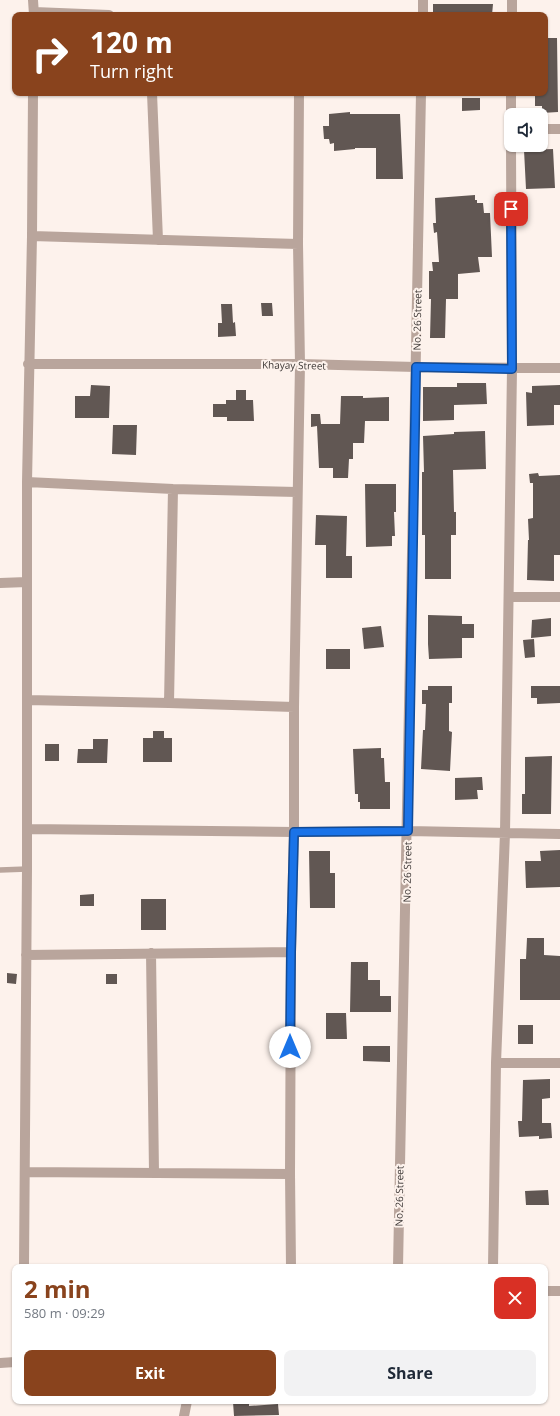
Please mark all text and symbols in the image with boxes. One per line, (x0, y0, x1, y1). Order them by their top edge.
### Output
text: 120 m (90, 23, 173, 61)
icon: right (24, 28, 76, 80)
text: Turn right (90, 59, 173, 83)
map controls (504, 108, 548, 152)
button: sound (504, 108, 548, 152)
pin (494, 192, 528, 226)
icon: arrive (500, 198, 522, 220)
street label: No. 26 Street (409, 289, 425, 350)
street label: Khayay Street (262, 357, 327, 373)
street label: No. 26 Street (399, 841, 415, 902)
position arrow (269, 1026, 311, 1068)
street label: No. 26 Street (391, 1165, 407, 1226)
text: 2 min (24, 1272, 91, 1305)
button: close (494, 1277, 536, 1319)
text: 580 m · 09:29 (24, 1304, 105, 1322)
button: Exit (24, 1350, 276, 1396)
button: Share (284, 1350, 536, 1396)

